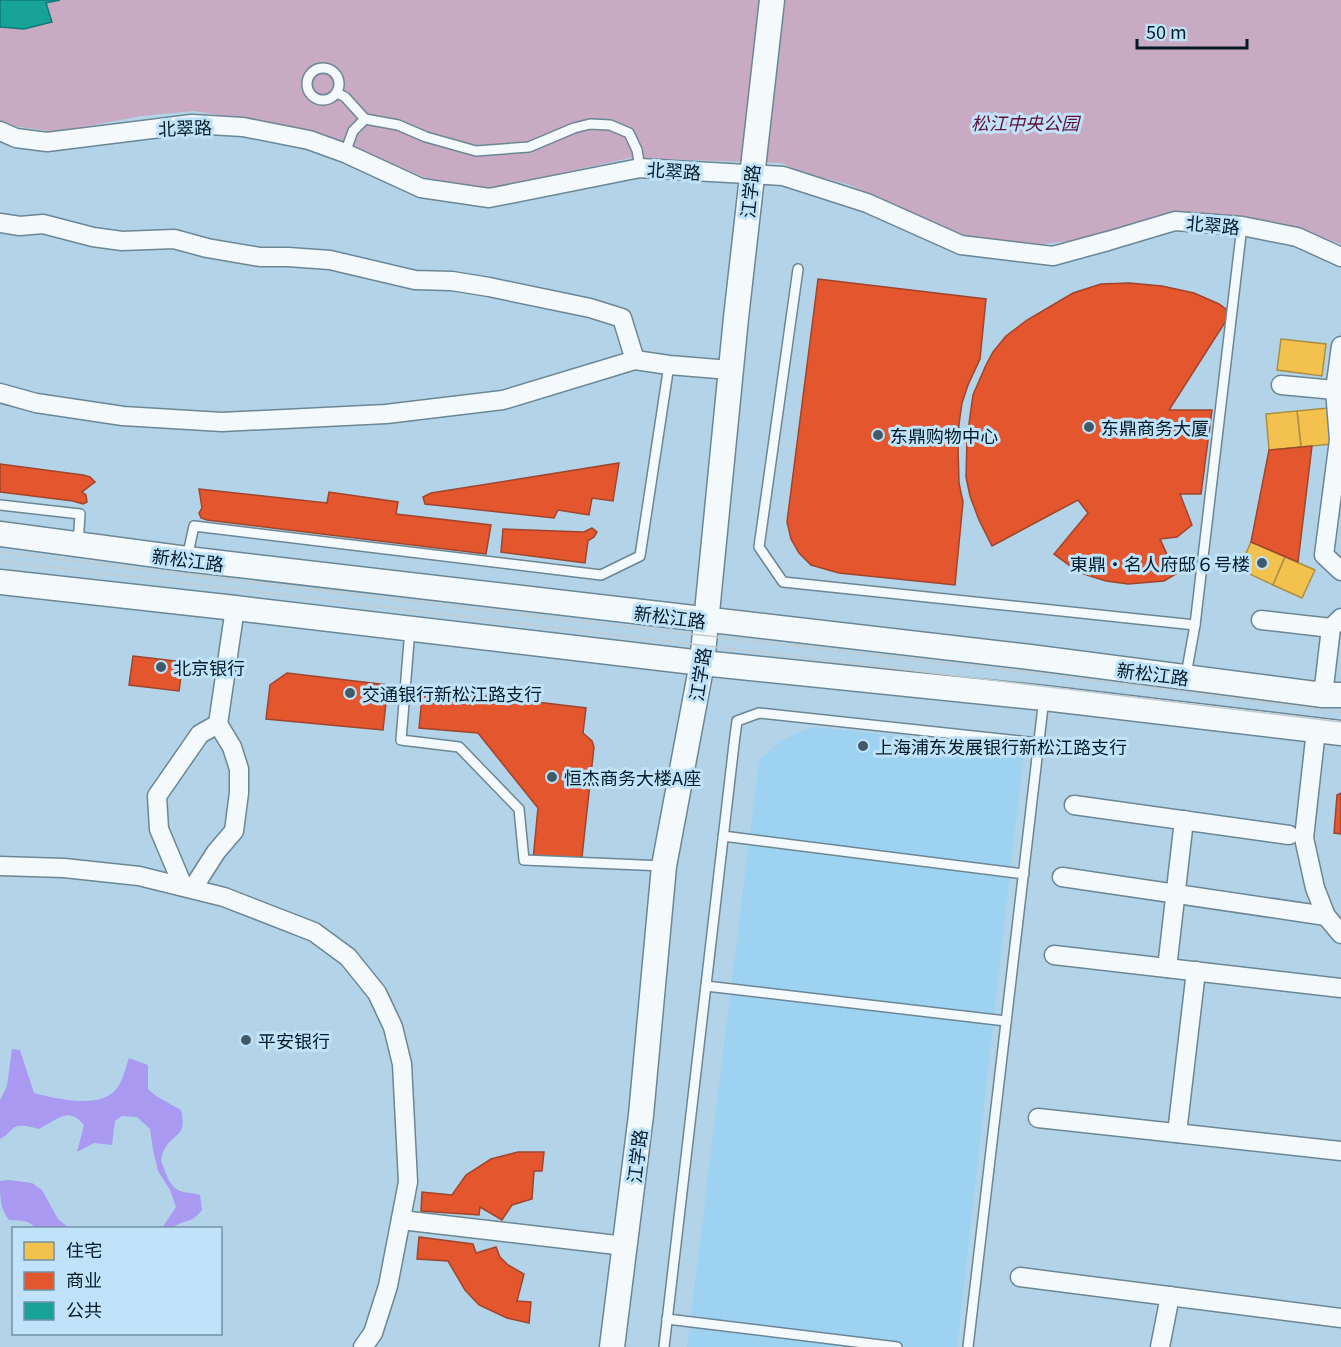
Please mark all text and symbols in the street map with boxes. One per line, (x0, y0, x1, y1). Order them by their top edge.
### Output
scale bar (1137, 12, 1246, 50)
text: 50 m (1146, 18, 1187, 44)
park label: 松江中央公园 (971, 109, 1082, 135)
street label: 北翠路 (158, 113, 212, 141)
street label: 北翠路 (646, 155, 702, 185)
street label: 江学路 (733, 163, 765, 219)
street label: 北翠路 (1185, 209, 1241, 239)
place label: 东鼎商务大厦 (1101, 414, 1209, 440)
marker: 东鼎商务大厦 (1082, 420, 1096, 434)
place label: 东鼎购物中心 (890, 422, 998, 448)
marker: 东鼎购物中心 (871, 428, 885, 442)
street label: 新松江路 (151, 542, 225, 576)
place label: 東鼎·名人府邸６号楼 (1070, 550, 1250, 576)
marker: 東鼎·名人府邸６号楼 (1255, 556, 1269, 570)
street label: 新松江路 (633, 599, 707, 633)
street label: 江学路 (682, 645, 716, 703)
place label: 北京银行 (173, 654, 245, 680)
street label: 新松江路 (1116, 656, 1190, 690)
marker: 北京银行 (154, 660, 168, 674)
place label: 交通银行新松江路支行 (362, 680, 542, 706)
marker: 交通银行新松江路支行 (343, 686, 357, 700)
place label: 上海浦东发展银行新松江路支行 (875, 733, 1127, 759)
marker: 上海浦东发展银行新松江路支行 (856, 739, 870, 753)
place label: 恒杰商务大楼A座 (564, 764, 701, 790)
marker: 恒杰商务大楼A座 (545, 770, 559, 784)
place label: 平安银行 (258, 1027, 330, 1053)
marker: 平安银行 (239, 1033, 253, 1047)
street label: 江学路 (620, 1128, 652, 1184)
legend (12, 1227, 222, 1335)
text: 住宅 (66, 1236, 102, 1262)
text: 商业 (66, 1266, 102, 1292)
text: 公共 (66, 1296, 102, 1322)

